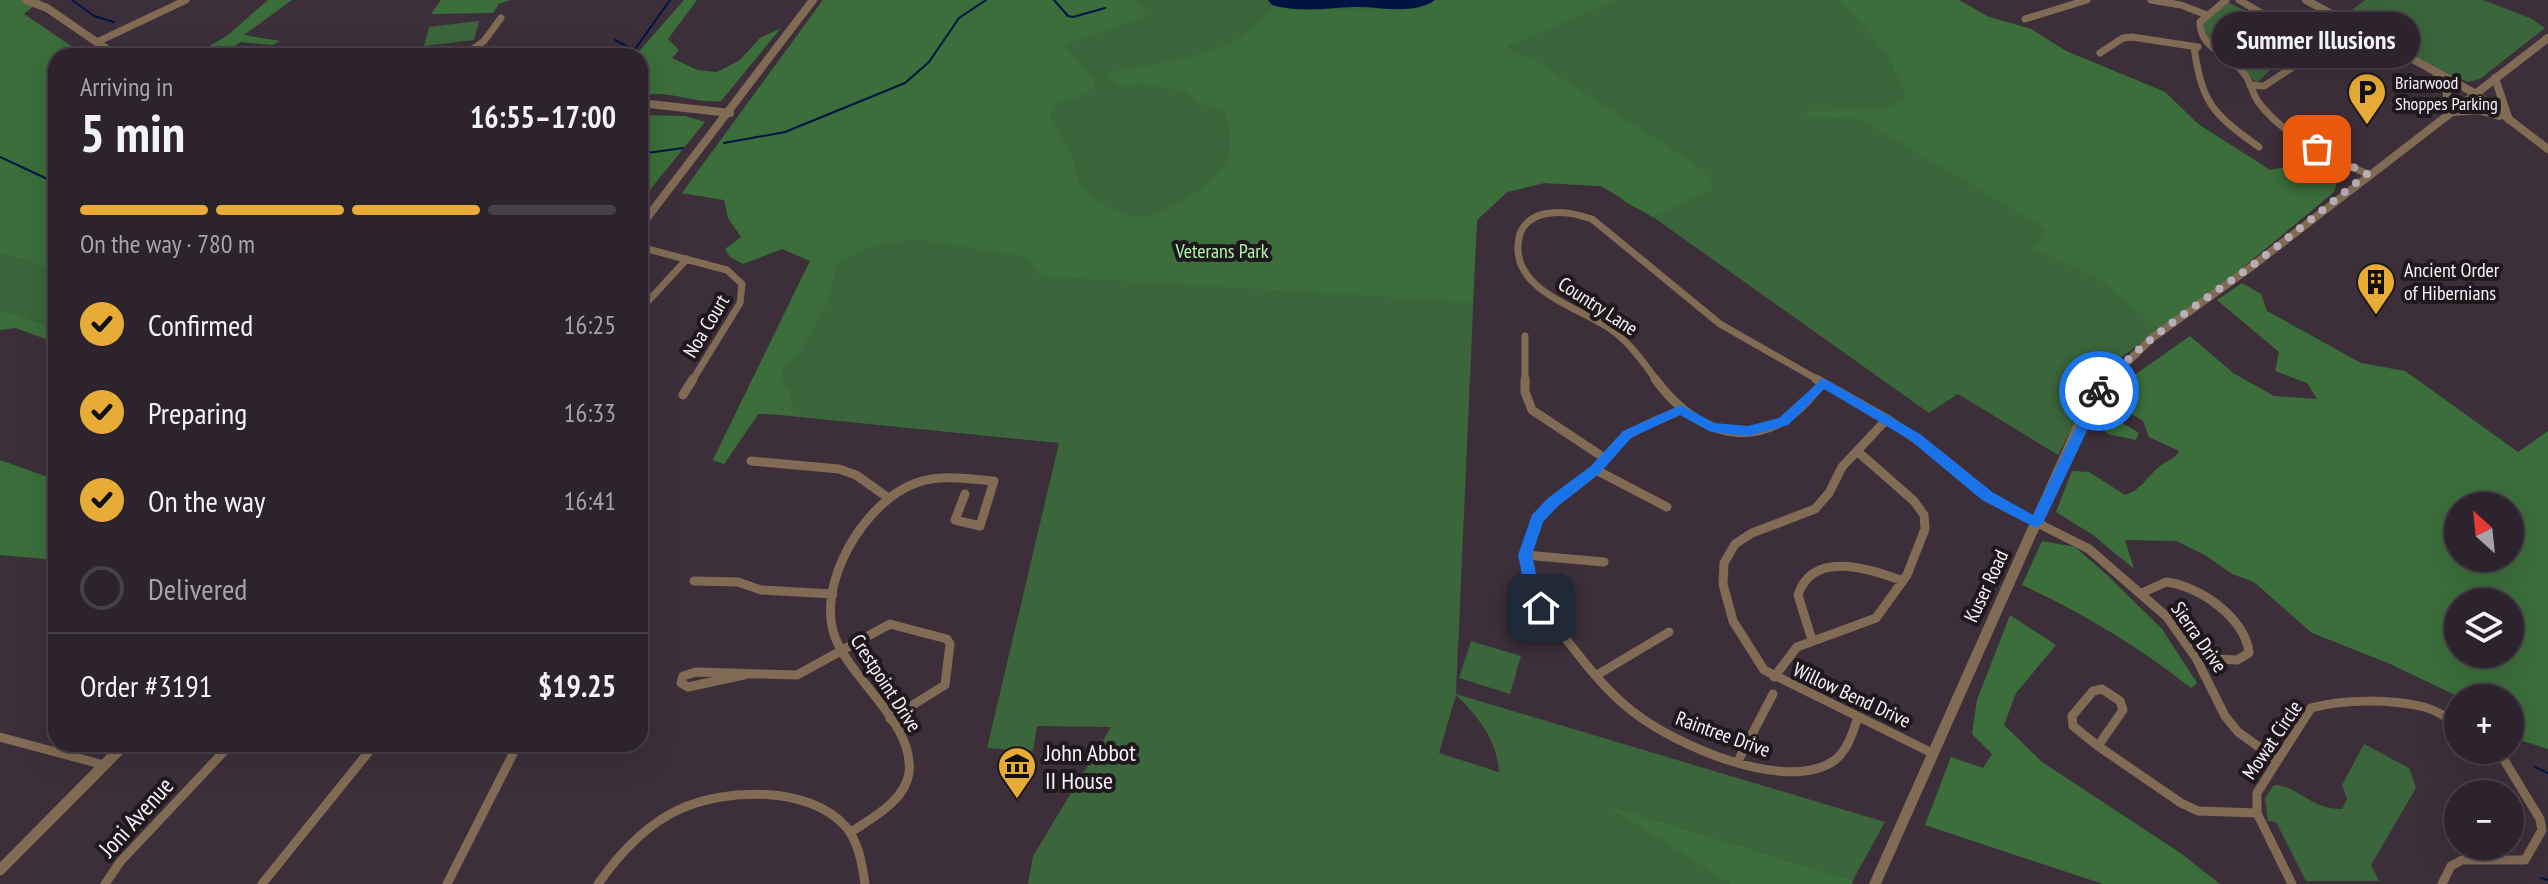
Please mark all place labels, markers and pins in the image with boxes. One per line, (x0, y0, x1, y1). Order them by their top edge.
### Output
callout: Summer Illusions (2213, 13, 2421, 69)
parking icon: Briarwood Shoppes Parking (2346, 71, 2388, 126)
place label: Briarwood Shoppes Parking (2395, 71, 2498, 115)
pin (2283, 115, 2351, 183)
place label: Ancient Order of Hibernians (2404, 257, 2500, 306)
building icon: Ancient Order of Hibernians (2355, 261, 2397, 316)
pin (1507, 574, 1575, 642)
place label: John Abbot II House (1044, 737, 1136, 796)
museum icon: John Abbot II House (996, 745, 1038, 800)

